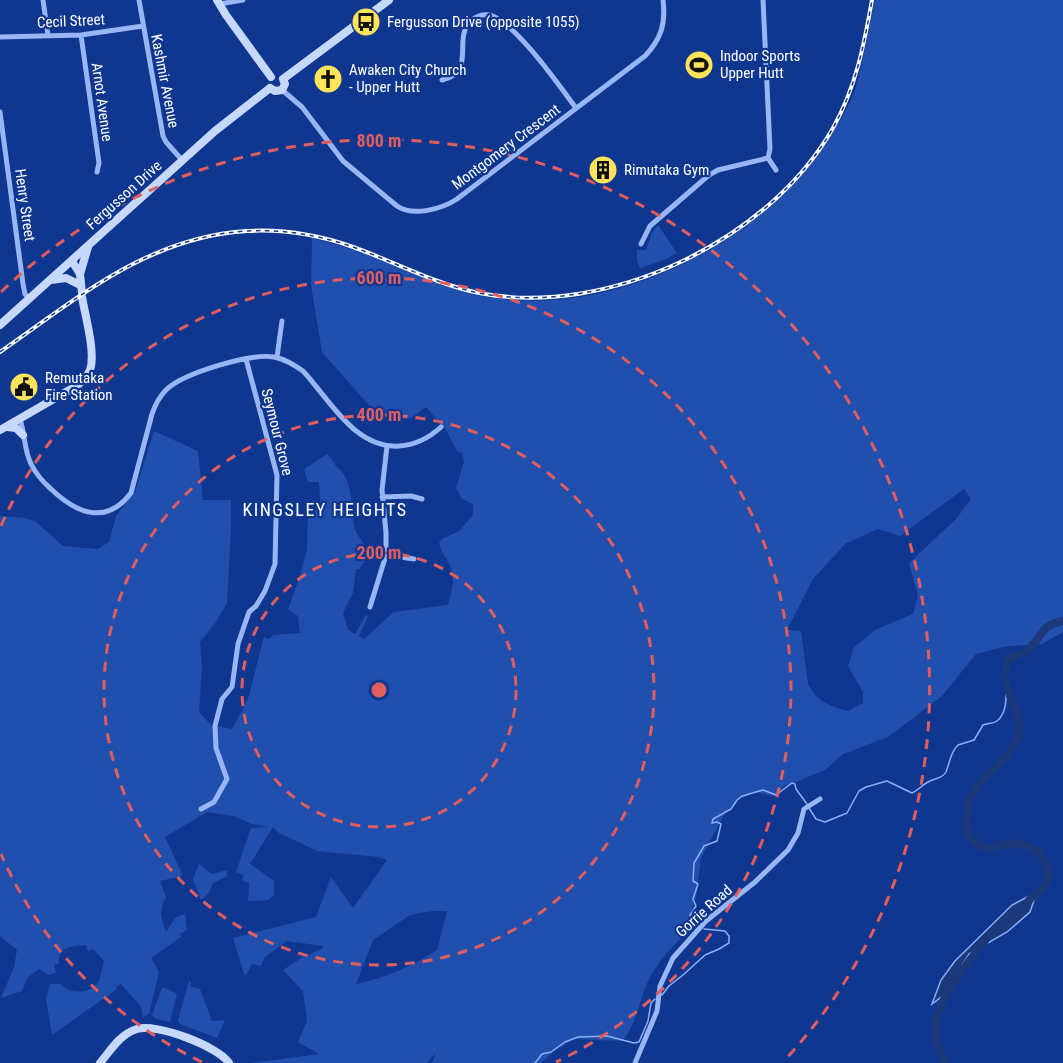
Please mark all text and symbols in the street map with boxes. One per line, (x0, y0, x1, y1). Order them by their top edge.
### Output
bus stop icon: Fergusson Drive (opposite 1055) (350, 6, 382, 38)
street label: Cecil Street (37, 10, 105, 32)
place label: Fergusson Drive (opposite 1055) (387, 13, 580, 31)
street label: Kashmir Avenue (147, 32, 183, 130)
place label: Indoor Sports Upper Hutt (720, 47, 801, 82)
sports icon: Indoor Sports Upper Hutt (683, 49, 715, 81)
place label: Awaken City Church - Upper Hutt (349, 61, 466, 96)
street label: Arnot Avenue (88, 62, 116, 142)
church icon: Awaken City Church - Upper Hutt (312, 63, 344, 95)
street label: Montgomery Crescent (448, 100, 564, 194)
text: 800 m (357, 130, 401, 151)
building icon: Rimutaka Gym (587, 154, 619, 186)
street label: Fergusson Drive (83, 157, 165, 233)
place label: Rimutaka Gym (624, 161, 709, 179)
street label: Henry Street (11, 168, 39, 242)
text: 600 m (357, 267, 401, 288)
place label: Remutaka Fire Station (45, 369, 113, 404)
public building icon: Remutaka Fire Station (8, 371, 40, 403)
street label: Seymour Grove (257, 387, 297, 477)
text: 400 m (357, 404, 401, 425)
district label: KINGSLEY HEIGHTS (242, 499, 408, 520)
text: 200 m (357, 542, 401, 563)
centre of rings (369, 680, 389, 700)
street label: Gorrie Road (672, 881, 736, 941)

